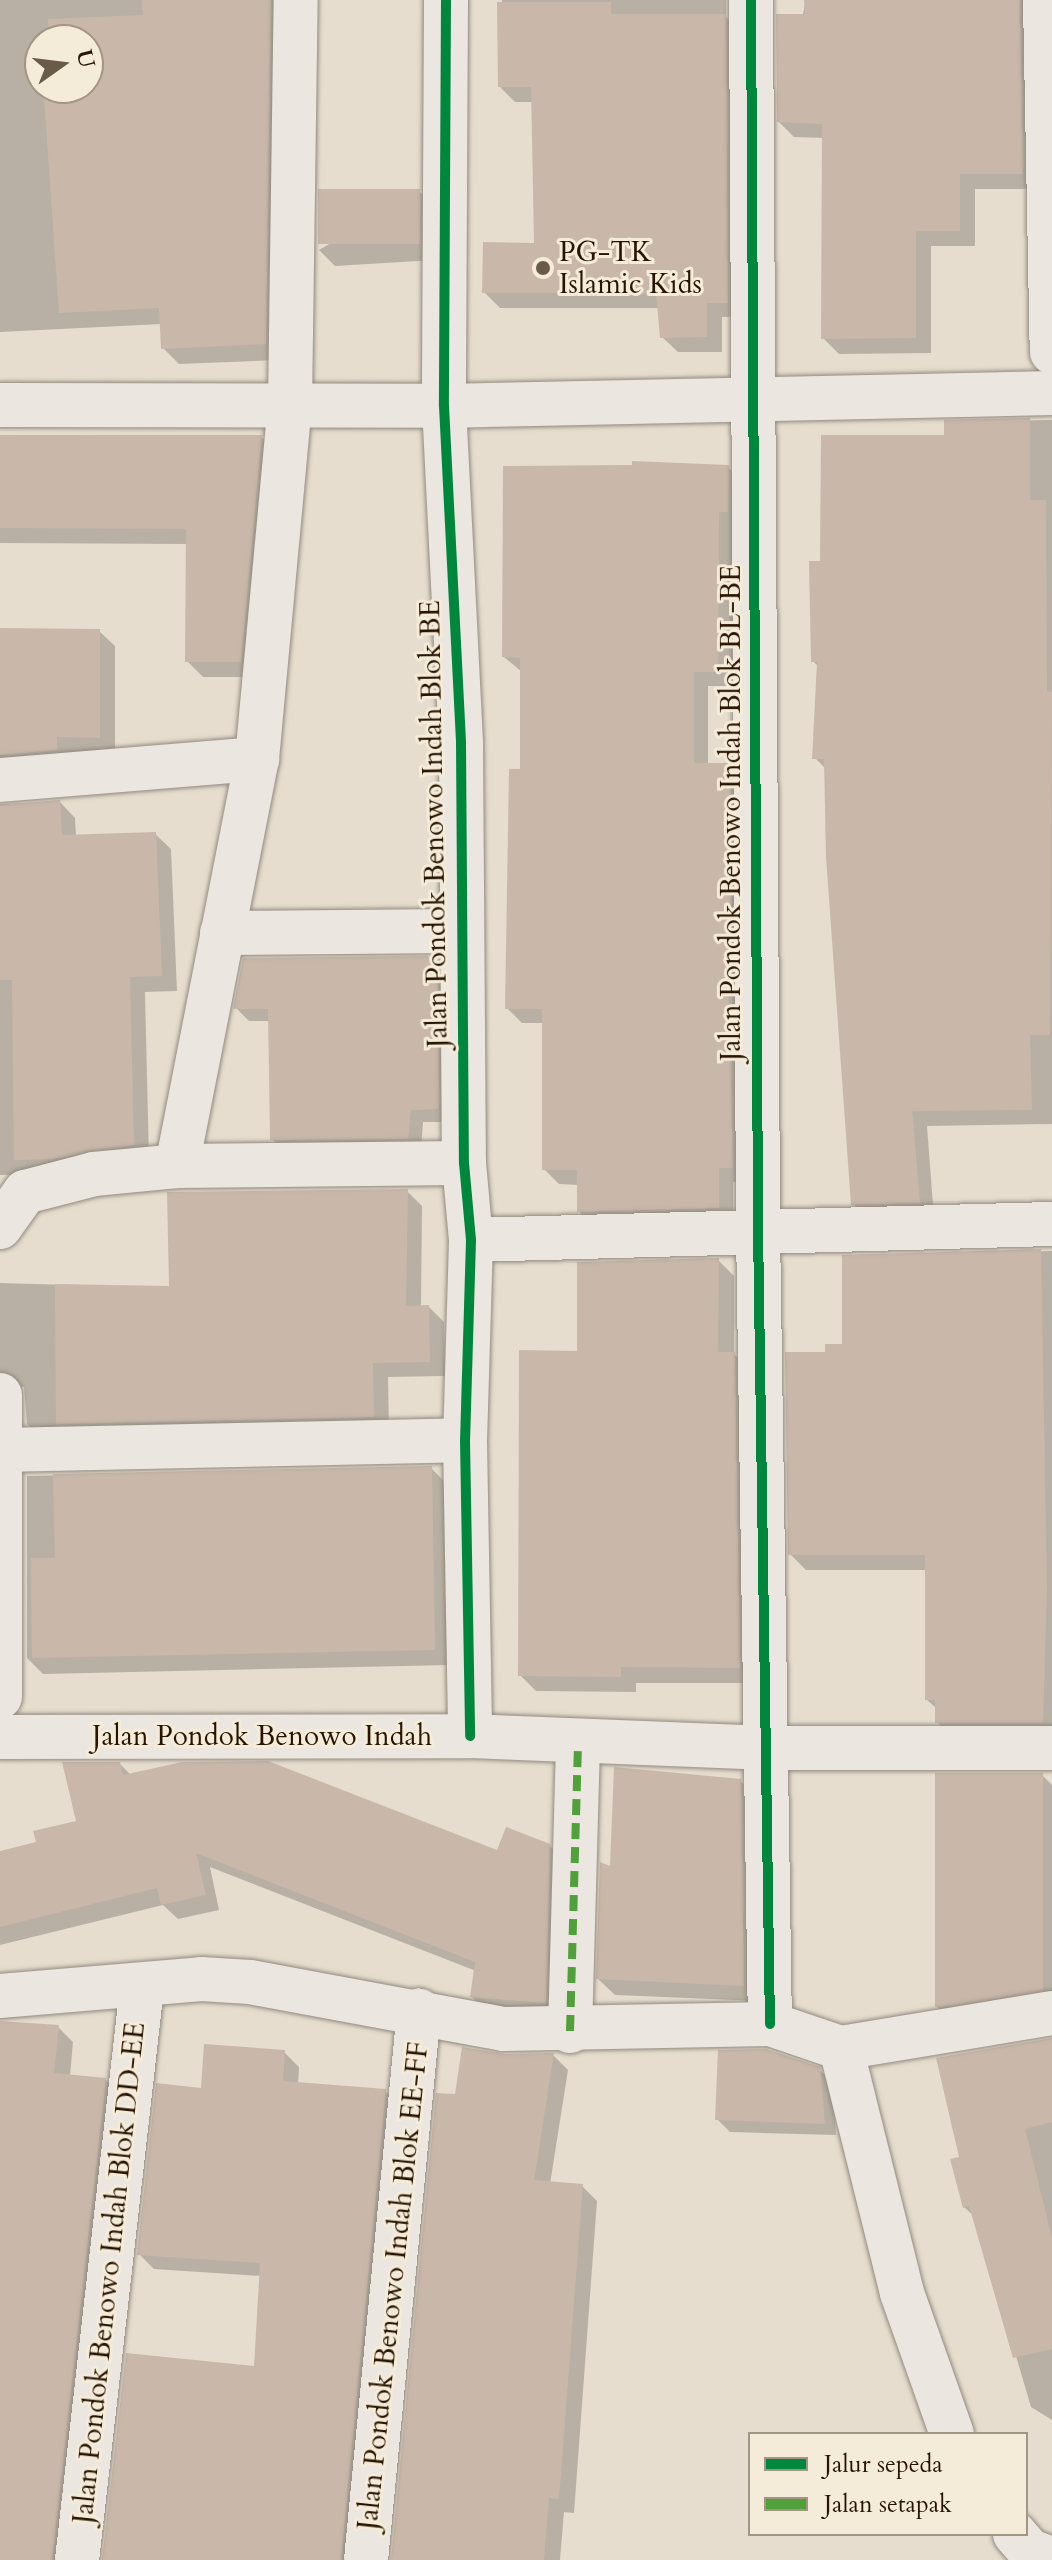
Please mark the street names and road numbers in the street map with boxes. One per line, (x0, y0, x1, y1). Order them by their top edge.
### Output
street label: Jalan Pondok Benowo Indah Blok BL-BE (714, 565, 748, 1061)
street label: Jalan Pondok Benowo Indah Blok BE (413, 600, 455, 1048)
street label: Jalan Pondok Benowo Indah (92, 1719, 432, 1753)
street label: Jalan Pondok Benowo Indah Blok DD-EE (66, 2021, 152, 2525)
street label: Jalan Pondok Benowo Indah Blok EE-FF (351, 2040, 435, 2532)

